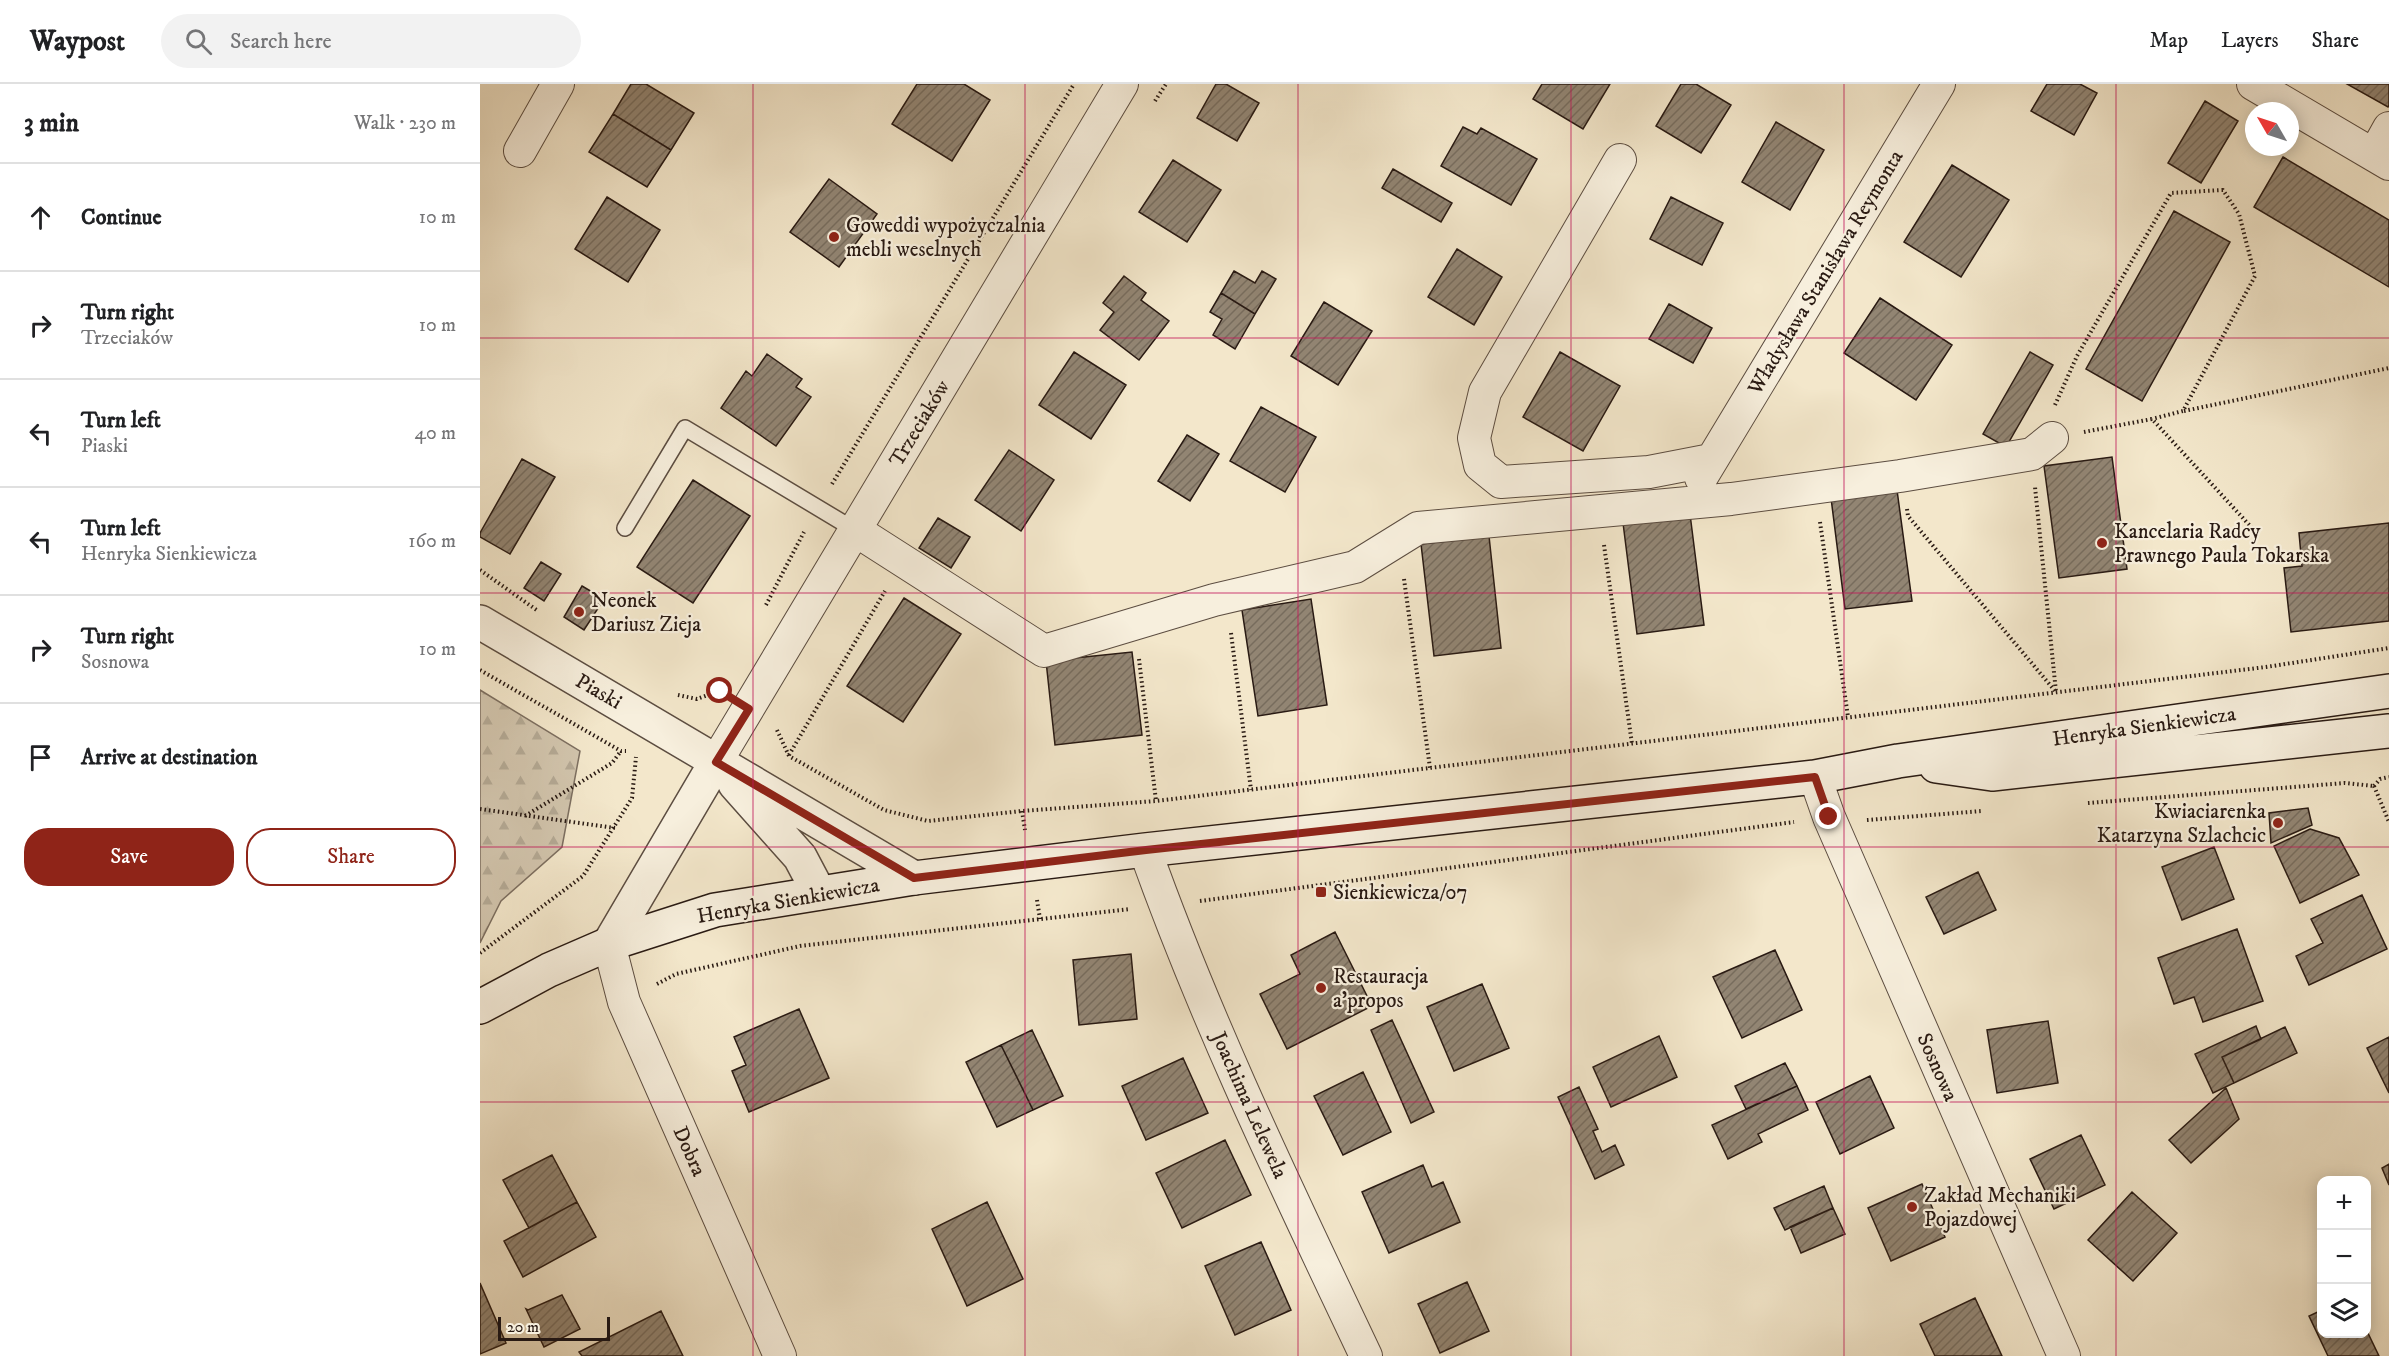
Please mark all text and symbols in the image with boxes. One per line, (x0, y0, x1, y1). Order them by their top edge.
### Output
search box (161, 14, 581, 68)
text: Waypost (30, 24, 125, 59)
icon: search (182, 25, 215, 58)
text: Search here (230, 28, 332, 55)
text: Map (2149, 28, 2188, 54)
text: Layers (2221, 28, 2279, 54)
text: Share (2312, 28, 2359, 54)
north arrow (2245, 102, 2299, 156)
text: 3 min (24, 107, 79, 140)
text: Walk · 230 m (354, 111, 456, 136)
street label: Władysława Stanisława Reymonta (1742, 145, 1909, 400)
icon: ahead (24, 201, 57, 234)
text: Continue (81, 204, 162, 231)
text: 10 m (419, 205, 456, 230)
place label: Goweddi wypożyczalnia mebli weselnych (846, 213, 1046, 263)
marker: Goweddi wypożyczalnia mebli weselnych (827, 230, 841, 244)
text: Turn right (81, 299, 174, 326)
icon: right (24, 309, 57, 342)
text: 10 m (419, 313, 456, 338)
text: Trzeciaków (81, 326, 173, 351)
street label: Trzeciaków (884, 375, 956, 472)
text: Turn left (81, 407, 161, 434)
icon: left (24, 417, 57, 450)
text: 40 m (414, 421, 456, 446)
text: Piaski (81, 434, 128, 459)
text: Turn left (81, 515, 161, 542)
place label: Kancelaria Radcy Prawnego Paula Tokarska (2114, 519, 2329, 569)
icon: left (24, 525, 57, 558)
text: 160 m (408, 529, 456, 554)
marker: Kancelaria Radcy Prawnego Paula Tokarska (2095, 536, 2109, 550)
text: Henryka Sienkiewicza (81, 542, 257, 567)
place label: Neonek Dariusz Zieja (591, 588, 701, 638)
marker: Neonek Dariusz Zieja (572, 605, 586, 619)
text: Turn right (81, 623, 174, 650)
icon: right (24, 633, 57, 666)
text: 10 m (419, 637, 456, 662)
text: Sosnowa (81, 650, 149, 675)
street label: Piaski (571, 668, 626, 715)
route start (706, 677, 732, 703)
street label: Henryka Sienkiewicza (2051, 701, 2238, 753)
icon: arrive (24, 741, 57, 774)
text: Arrive at destination (81, 744, 258, 771)
place label: Kwiaciarenka Katarzyna Szlachcic (2097, 799, 2266, 849)
route end (1815, 803, 1841, 829)
marker: Kwiaciarenka Katarzyna Szlachcic (2271, 816, 2285, 830)
button: Save (24, 828, 234, 886)
button: Share (246, 828, 456, 886)
street label: Henryka Sienkiewicza (695, 872, 881, 930)
place label: Sienkiewicza/07 (1333, 880, 1468, 906)
marker: Sienkiewicza/07 (1314, 885, 1328, 899)
place label: Restauracja a'propos (1333, 964, 1428, 1014)
marker: Restauracja a'propos (1314, 981, 1328, 995)
street label: Joachima Lelewela (1204, 1026, 1293, 1183)
street label: Sosnowa (1911, 1029, 1964, 1105)
street label: Dobra (667, 1122, 712, 1181)
map controls (2317, 1176, 2371, 1338)
button: + (2317, 1176, 2371, 1230)
place label: Zakład Mechaniki Pojazdowej (1924, 1183, 2076, 1233)
marker: Zakład Mechaniki Pojazdowej (1905, 1200, 1919, 1214)
button: − (2317, 1230, 2371, 1284)
button: layers (2317, 1284, 2371, 1338)
scale bar (498, 1314, 610, 1342)
text: 20 m (507, 1317, 539, 1337)

